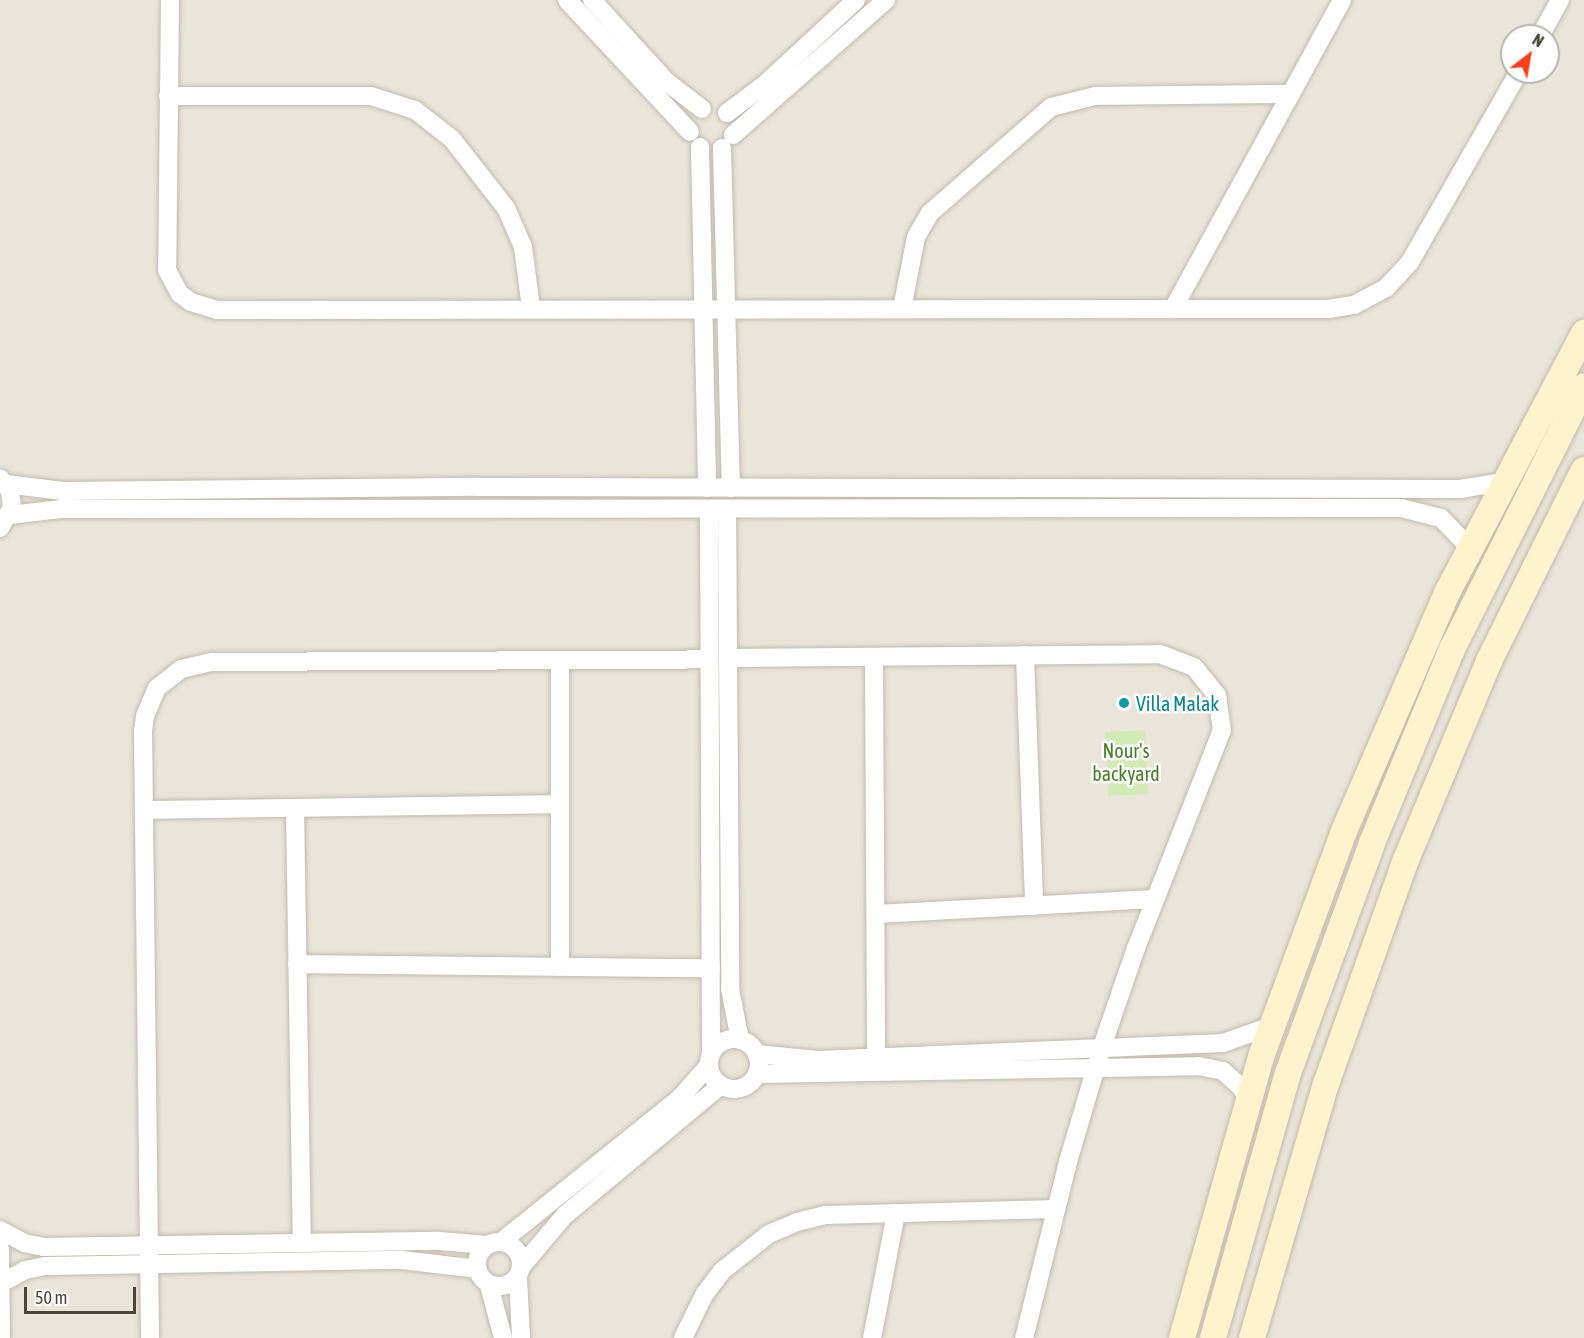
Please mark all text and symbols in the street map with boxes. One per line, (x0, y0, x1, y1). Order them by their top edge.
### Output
north arrow (1500, 24, 1560, 84)
text: N (1530, 30, 1547, 50)
place label: Villa Malak (1136, 691, 1219, 715)
marker: Villa Malak (1117, 696, 1131, 710)
park label: Nour's backyard (1092, 739, 1160, 786)
scale bar (27, 1275, 140, 1313)
text: 50 m (35, 1287, 67, 1308)

